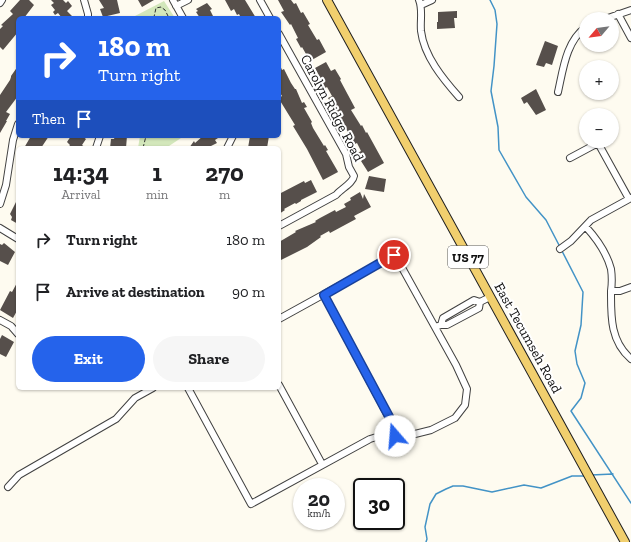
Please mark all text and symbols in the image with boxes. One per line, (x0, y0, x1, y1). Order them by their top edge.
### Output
north arrow (579, 12, 619, 52)
map controls (579, 12, 619, 148)
text: 180 m (98, 30, 170, 63)
icon: right (32, 32, 84, 84)
street label: Carolyn Ridge Road (297, 52, 367, 165)
button: + (579, 60, 619, 100)
text: Turn right (98, 64, 180, 86)
icon: arrive (73, 108, 95, 130)
button: − (579, 108, 619, 148)
text: Then (32, 110, 65, 128)
text: 14:34 (53, 158, 109, 187)
text: 1 (152, 158, 162, 187)
text: 270 (205, 158, 244, 187)
text: Arrival (61, 187, 101, 202)
text: min (146, 187, 168, 202)
text: m (219, 187, 230, 202)
icon: right (32, 229, 54, 251)
text: Turn right (66, 231, 137, 249)
text: 180 m (226, 231, 265, 249)
pin (377, 238, 411, 272)
icon: arrive (383, 244, 405, 266)
road number: US 77 (448, 246, 488, 268)
street label: East Tecumseh Road (491, 280, 566, 396)
icon: arrive (32, 281, 54, 303)
text: Arrive at destination (66, 283, 205, 301)
text: 90 m (232, 283, 265, 301)
button: Exit (32, 336, 145, 382)
button: Share (153, 336, 265, 382)
position arrow (374, 415, 416, 457)
speed limit sign: 30 (353, 478, 405, 530)
text: 20 (308, 487, 330, 511)
text: km/h (308, 508, 330, 520)

